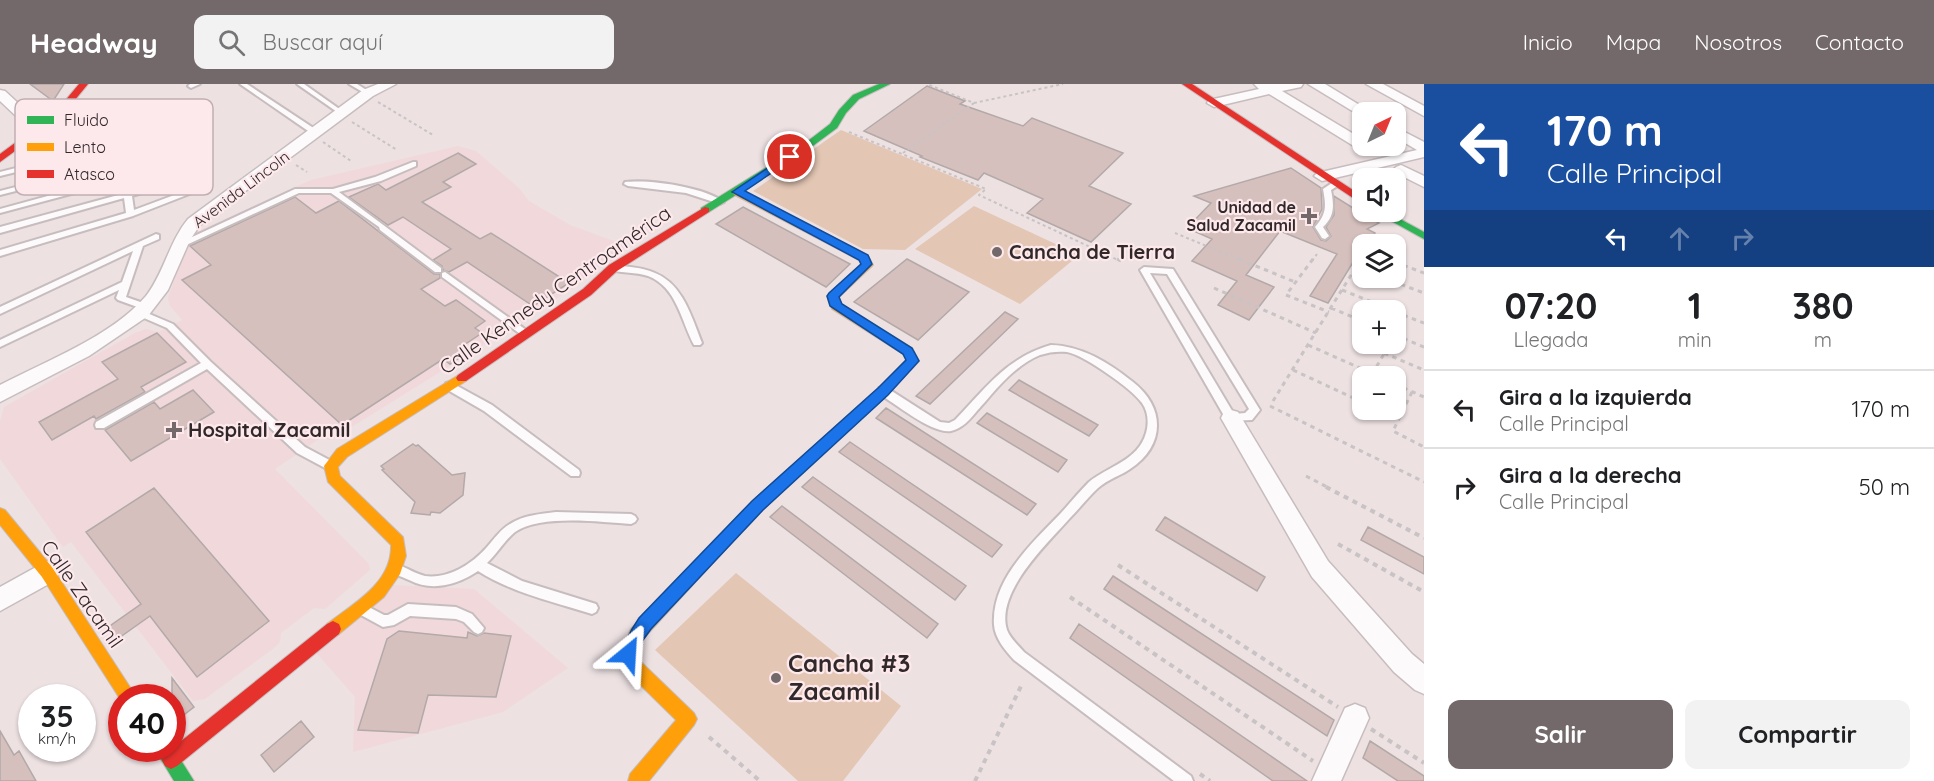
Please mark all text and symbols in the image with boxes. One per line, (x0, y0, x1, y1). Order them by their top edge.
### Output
search box (194, 15, 614, 69)
text: Headway (30, 25, 158, 60)
icon: search (215, 26, 248, 59)
text: Buscar aquí (263, 28, 383, 56)
text: Inicio (1523, 29, 1573, 55)
text: Mapa (1606, 29, 1661, 55)
text: Nosotros (1694, 29, 1782, 55)
text: Contacto (1815, 29, 1904, 55)
legend (15, 99, 213, 195)
north arrow (1352, 102, 1406, 156)
map controls (1352, 102, 1406, 420)
text: 170 m (1547, 104, 1663, 157)
icon: left (1448, 108, 1526, 186)
text: Fluido (64, 110, 109, 130)
pin (764, 131, 815, 182)
text: Lento (64, 137, 106, 157)
icon: arrive (773, 140, 806, 173)
street label: Avenida Lincoln (189, 146, 293, 232)
text: Calle Principal (1547, 156, 1722, 190)
text: Atasco (64, 164, 115, 184)
button: sound (1352, 168, 1406, 222)
place label: Unidad de Salud Zacamil (1187, 197, 1296, 235)
street label: Calle Kennedy Centroamérica (434, 200, 675, 379)
marker: Unidad de Salud Zacamil (1300, 207, 1318, 225)
icon: left (1600, 222, 1633, 255)
icon: ahead (1663, 222, 1696, 255)
icon: right (1726, 222, 1759, 255)
button: layers (1352, 234, 1406, 288)
place label: Cancha de Tierra (1009, 239, 1175, 264)
marker: Cancha de Tierra (990, 245, 1004, 259)
text: 07:20 (1504, 283, 1597, 328)
text: 1 (1688, 283, 1702, 328)
text: 380 (1792, 283, 1854, 328)
button: + (1352, 300, 1406, 354)
text: Llegada (1513, 327, 1588, 352)
text: min (1678, 327, 1712, 352)
text: m (1814, 327, 1832, 352)
button: − (1352, 366, 1406, 420)
text: Gira a la izquierda (1499, 383, 1692, 411)
icon: left (1448, 393, 1481, 426)
text: 170 m (1851, 395, 1910, 423)
text: Calle Principal (1499, 411, 1629, 436)
place label: Hospital Zacamil (188, 417, 351, 442)
marker: Hospital Zacamil (165, 421, 183, 439)
text: Gira a la derecha (1499, 461, 1682, 489)
icon: right (1448, 471, 1481, 504)
text: 50 m (1859, 473, 1910, 501)
text: Calle Principal (1499, 489, 1629, 514)
street label: Calle Zacamil (36, 535, 129, 652)
position arrow (596, 622, 660, 686)
place label: Cancha #3 Zacamil (788, 648, 910, 706)
marker: Cancha #3 Zacamil (769, 671, 783, 685)
speed limit sign: 40 (108, 684, 186, 762)
text: 35 (40, 697, 74, 735)
button: Salir (1448, 700, 1673, 769)
button: Compartir (1685, 700, 1910, 769)
text: km/h (38, 729, 76, 748)

